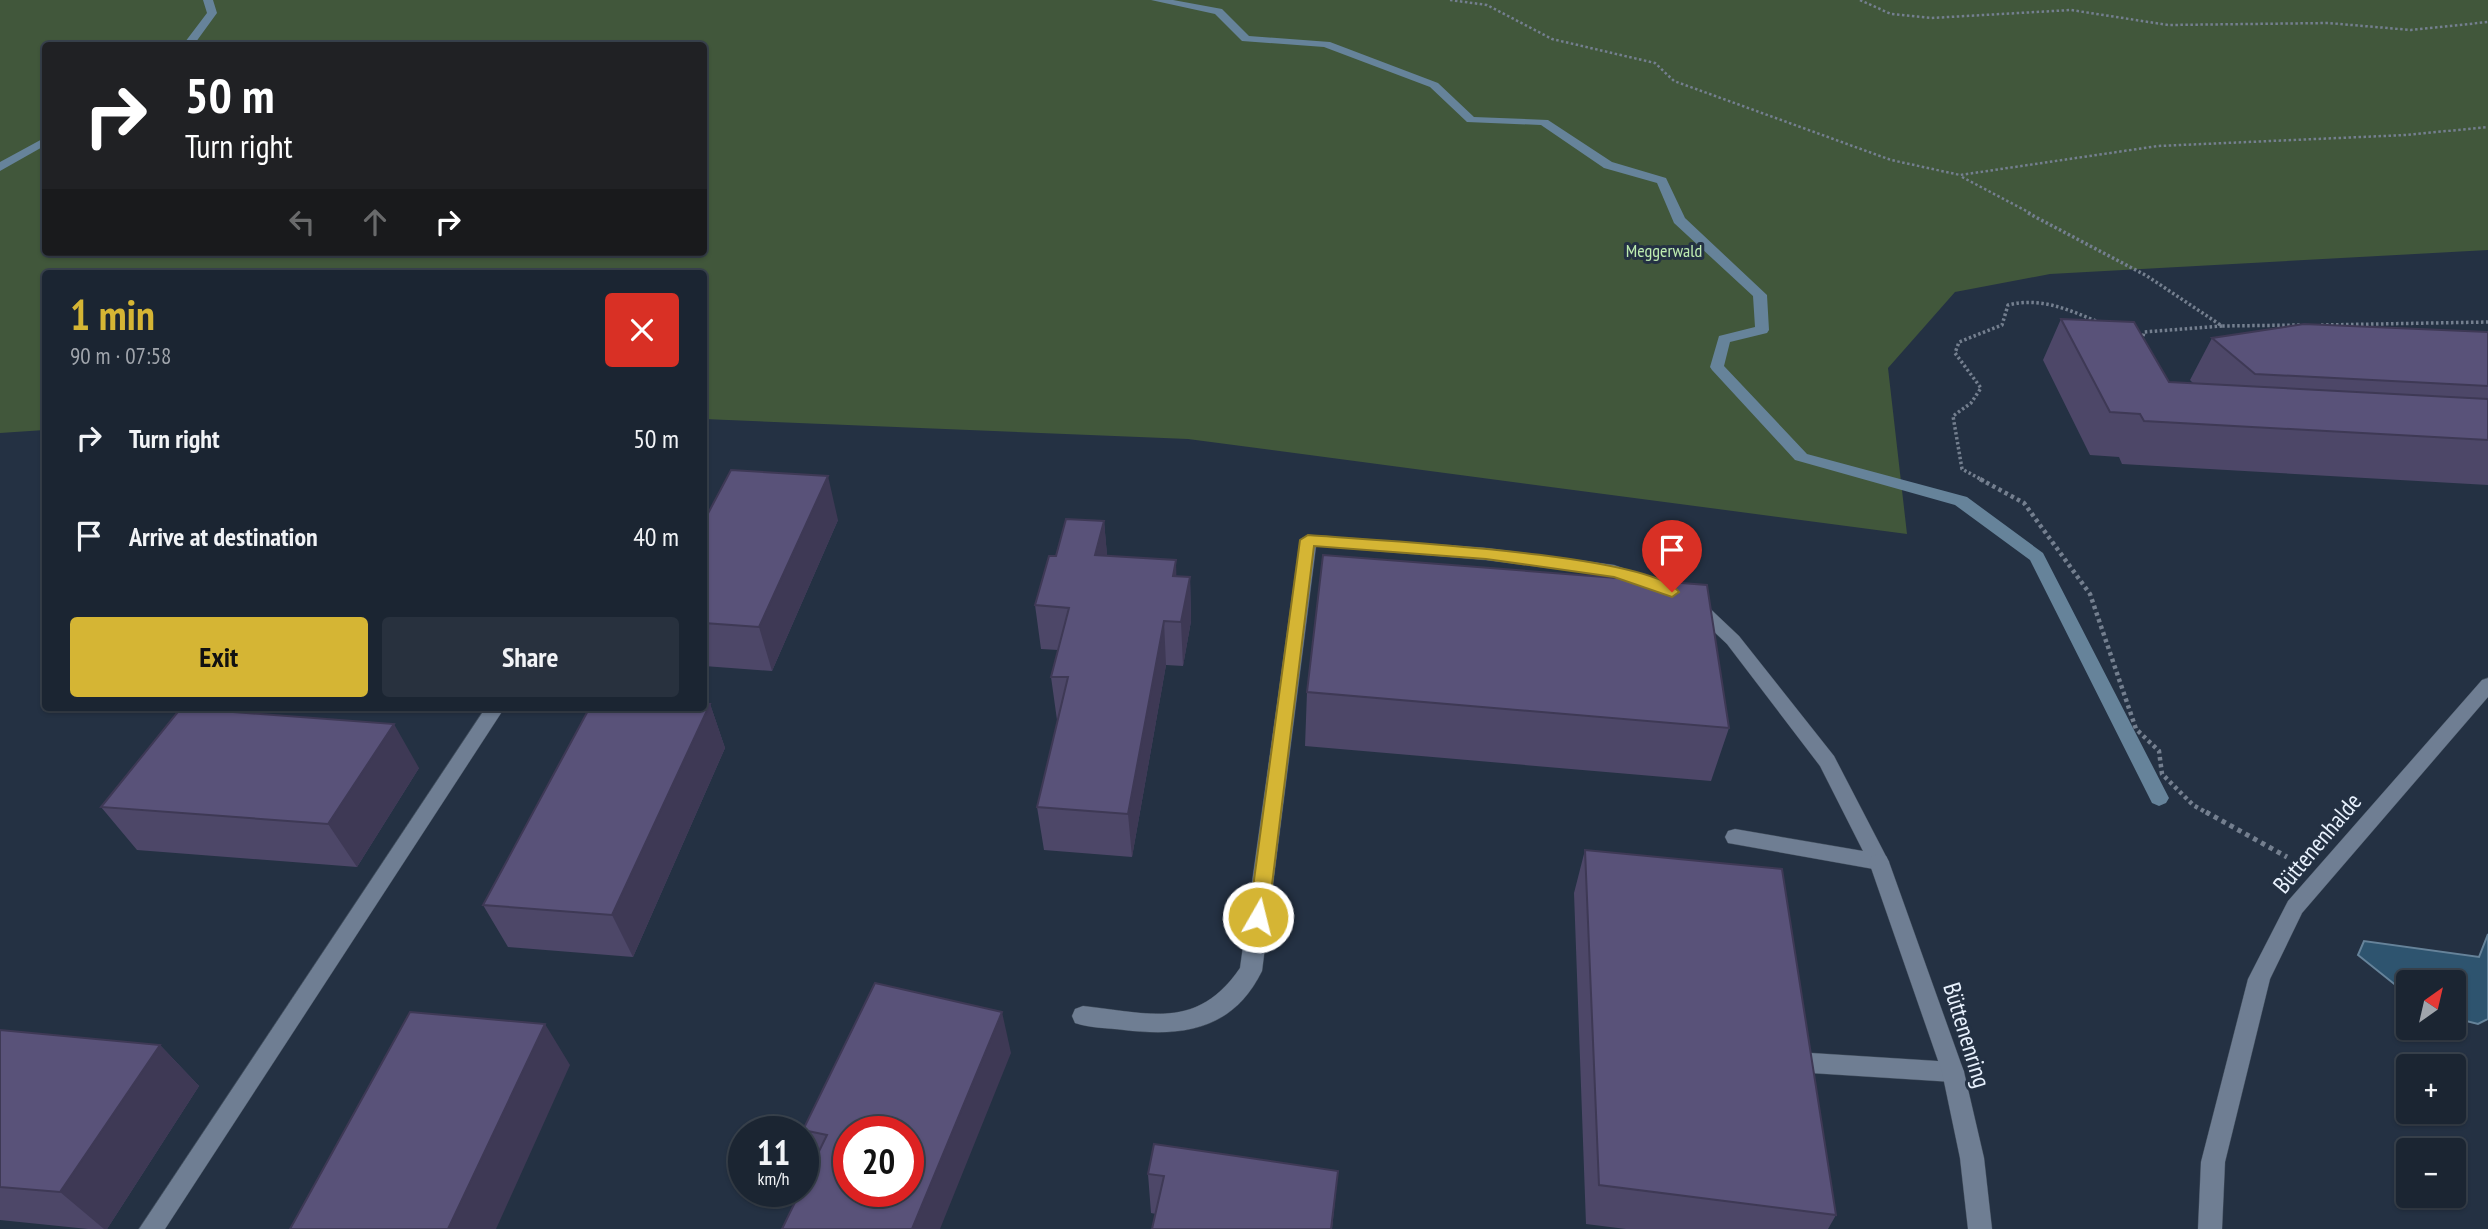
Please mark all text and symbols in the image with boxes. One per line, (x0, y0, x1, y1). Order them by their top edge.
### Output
text: 50 m (185, 63, 274, 127)
icon: right (70, 70, 161, 161)
text: Turn right (185, 125, 293, 167)
icon: left (283, 203, 321, 241)
icon: ahead (356, 203, 394, 241)
icon: right (429, 203, 467, 241)
park label: Meggerwald (1626, 239, 1702, 262)
text: 1 min (70, 287, 155, 342)
button: close (605, 293, 679, 367)
text: 90 m · 07:58 (70, 341, 171, 370)
icon: right (70, 419, 108, 457)
text: Turn right (129, 422, 220, 455)
text: 50 m (633, 422, 679, 455)
icon: arrive (70, 517, 108, 555)
text: Arrive at destination (129, 520, 318, 553)
text: 40 m (633, 520, 679, 553)
pin (1642, 520, 1702, 592)
icon: arrive (1653, 531, 1691, 569)
button: Exit (70, 617, 368, 697)
button: Share (382, 617, 679, 697)
street label: Büttenenhalde (2266, 786, 2368, 900)
position arrow (1221, 880, 1295, 954)
north arrow (2396, 970, 2466, 1040)
map controls (2396, 970, 2466, 1208)
street label: Büttenenring (1936, 979, 1998, 1091)
button: + (2396, 1054, 2466, 1124)
speed limit sign: 20 (833, 1116, 924, 1207)
text: 11 (757, 1129, 790, 1175)
button: − (2396, 1138, 2466, 1208)
text: km/h (758, 1167, 789, 1190)

